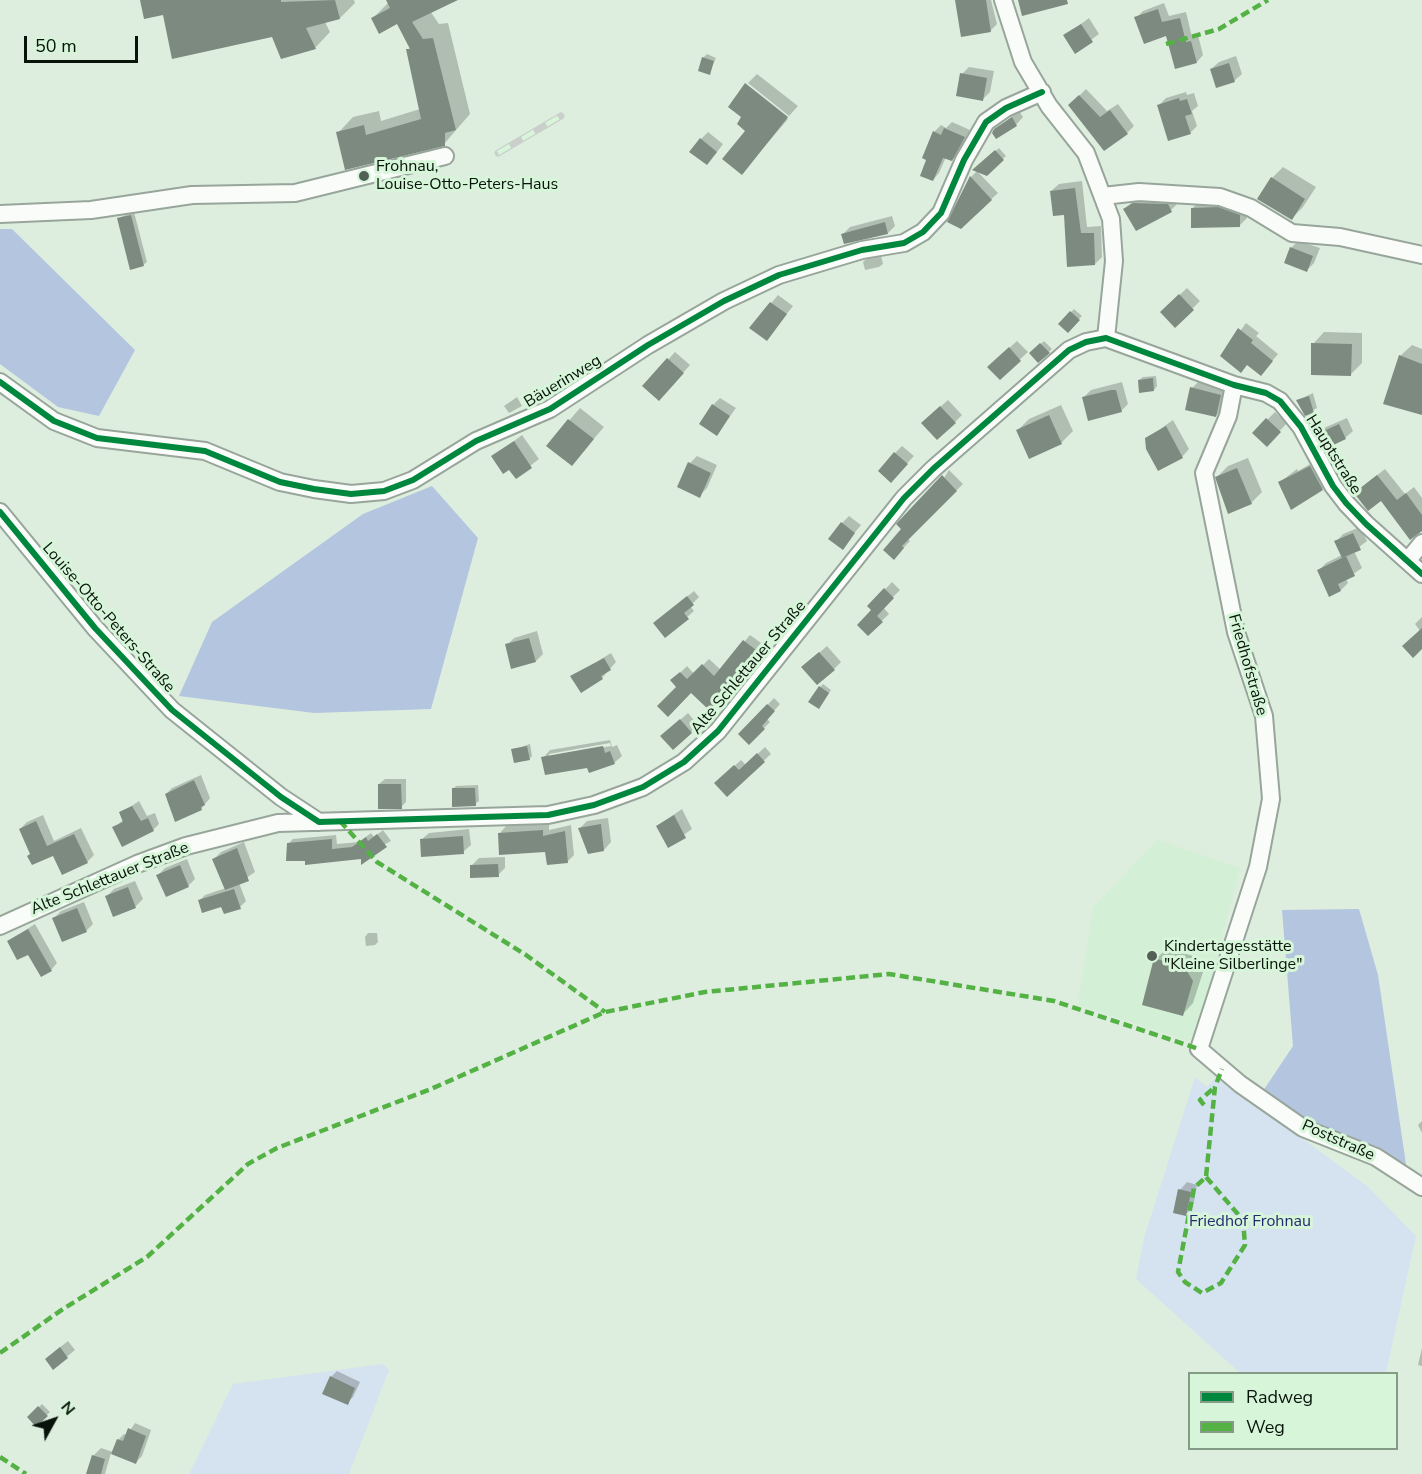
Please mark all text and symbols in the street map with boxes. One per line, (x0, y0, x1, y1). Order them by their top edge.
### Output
scale bar (27, 24, 141, 62)
text: 50 m (35, 34, 77, 58)
place label: Frohnau, Louise-Otto-Peters-Haus (376, 157, 558, 195)
marker: Frohnau, Louise-Otto-Peters-Haus (357, 169, 371, 183)
street label: Bäuerinweg (521, 352, 605, 412)
street label: Hauptstraße (1301, 412, 1365, 498)
street label: Louise-Otto-Peters-Straße (38, 539, 178, 697)
street label: Alte Schlettauer Straße (687, 597, 811, 739)
street label: Friedhofstraße (1223, 612, 1271, 718)
street label: Alte Schlettauer Straße (28, 839, 192, 919)
place label: Kindertagesstätte "Kleine Silberlinge" (1164, 937, 1302, 975)
marker: Kindertagesstätte "Kleine Silberlinge" (1145, 949, 1159, 963)
street label: Poststraße (1299, 1116, 1377, 1166)
park label: Friedhof Frohnau (1189, 1212, 1311, 1232)
legend (1188, 1372, 1398, 1450)
text: Radweg (1246, 1385, 1313, 1409)
north arrow (24, 1390, 84, 1450)
text: N (56, 1397, 80, 1420)
text: Weg (1246, 1415, 1285, 1439)

